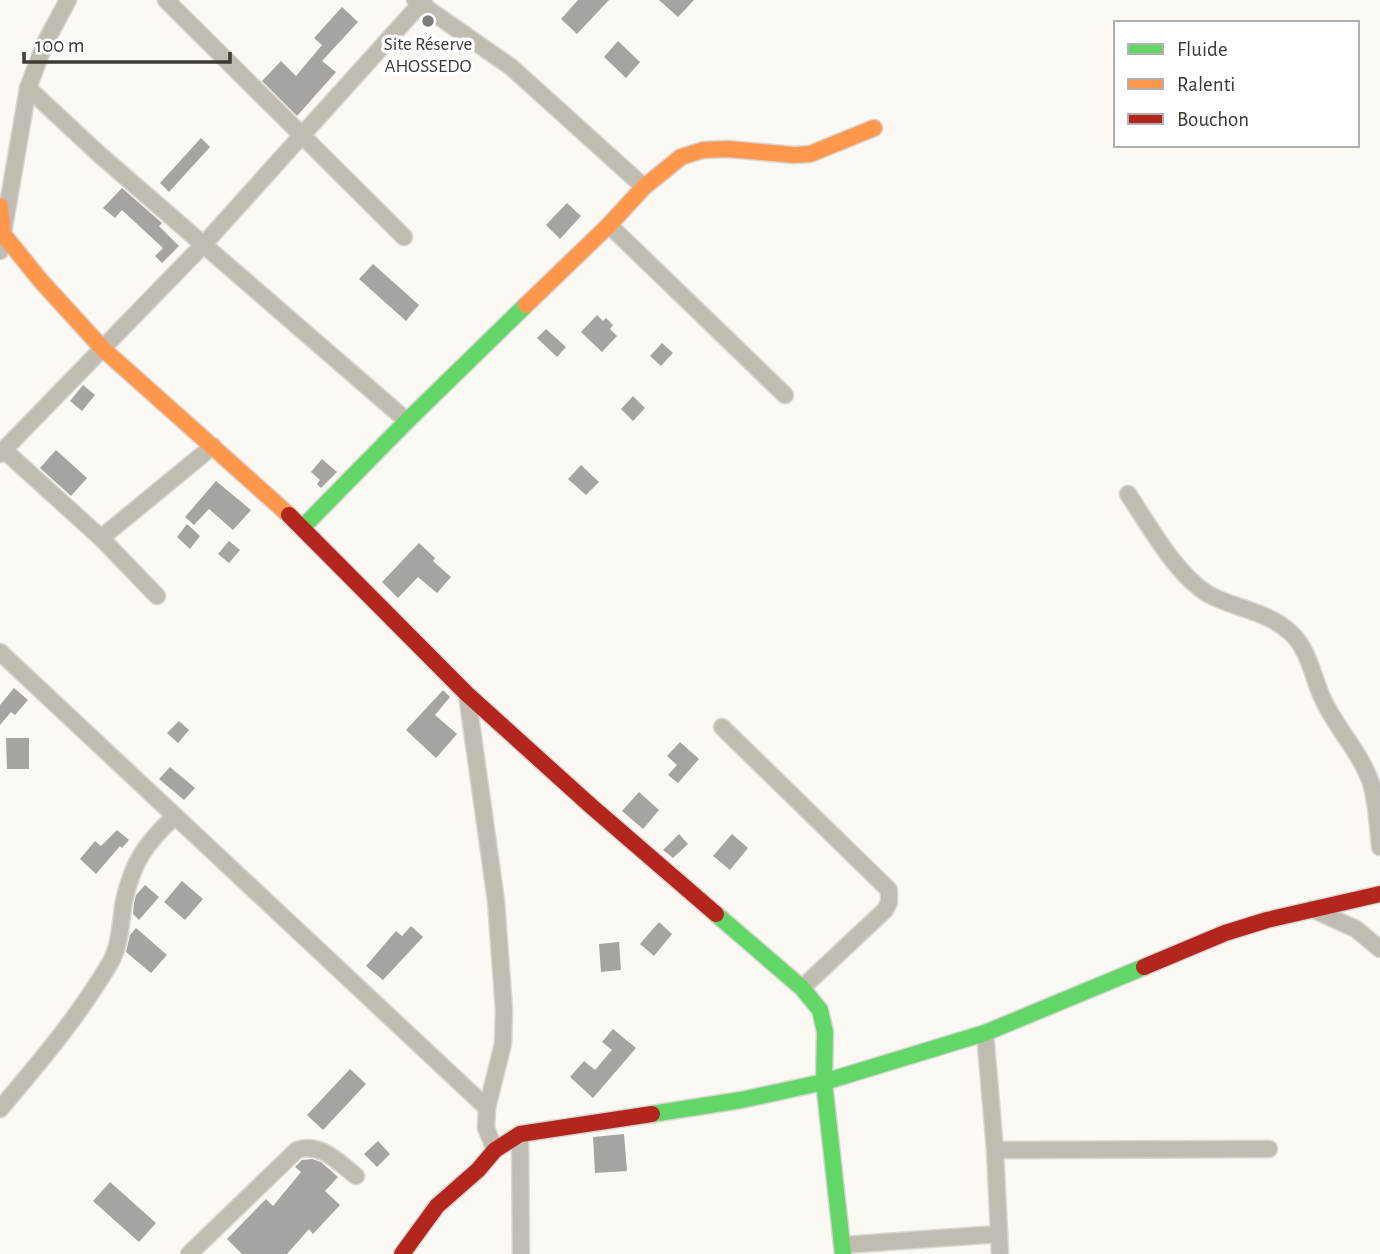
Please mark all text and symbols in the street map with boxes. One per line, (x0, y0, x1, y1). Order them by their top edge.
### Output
marker: Site Réserve AHOSSEDO (420, 13, 436, 29)
scale bar (24, 21, 231, 65)
legend (1114, 21, 1359, 147)
text: 100 m (35, 35, 85, 56)
place label: Site Réserve AHOSSEDO (384, 35, 472, 76)
text: Fluide (1177, 39, 1228, 60)
text: Ralenti (1177, 74, 1235, 95)
text: Bouchon (1177, 109, 1249, 130)

